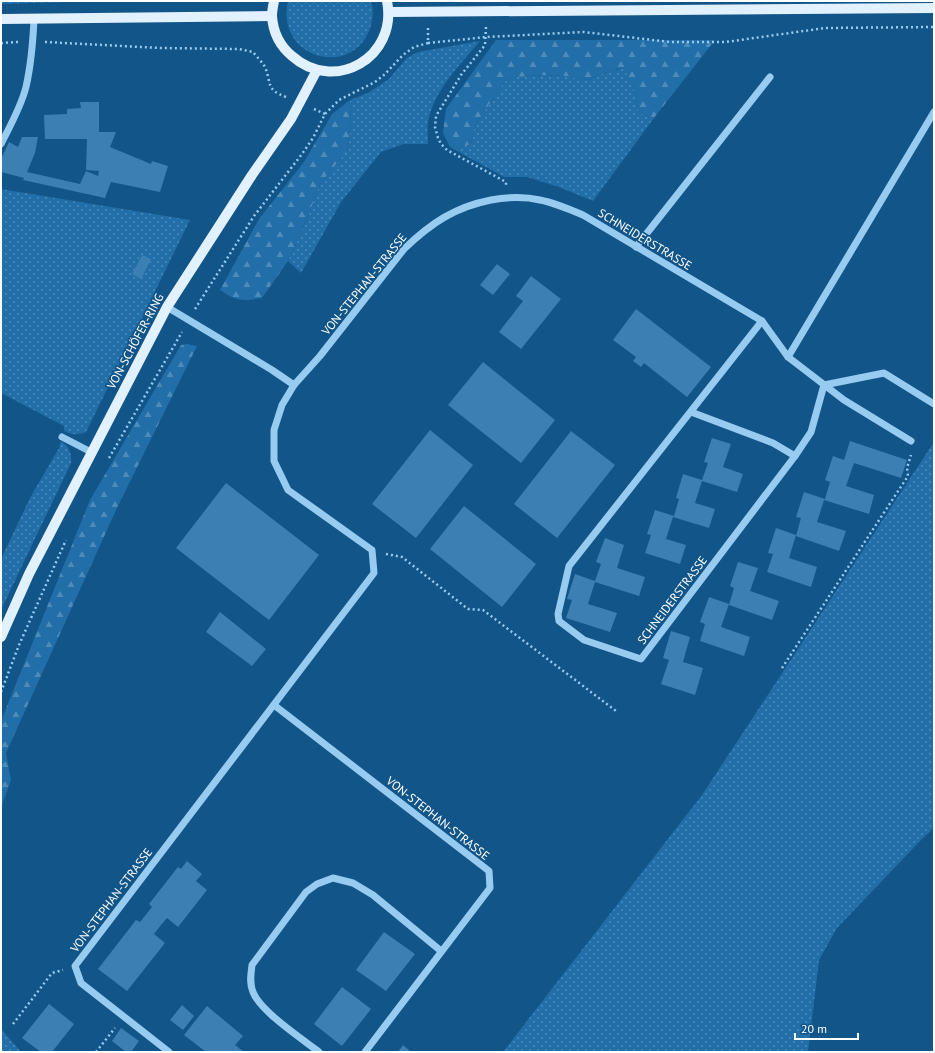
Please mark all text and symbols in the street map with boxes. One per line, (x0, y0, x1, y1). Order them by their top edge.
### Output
street label: SCHNEIDERSTRASSE (595, 205, 695, 273)
street label: VON-STEPHAN-STRASSE (318, 230, 410, 339)
street label: VON-SCHÖFER-RING (103, 291, 167, 392)
street label: SCHNEIDERSTRASSE (634, 553, 710, 647)
street label: VON-STEPHAN-STRASSE (383, 772, 493, 863)
street label: VON-STEPHAN-STRASSE (66, 845, 155, 956)
scale bar (795, 1015, 858, 1041)
text: 20 m (801, 1021, 827, 1036)

